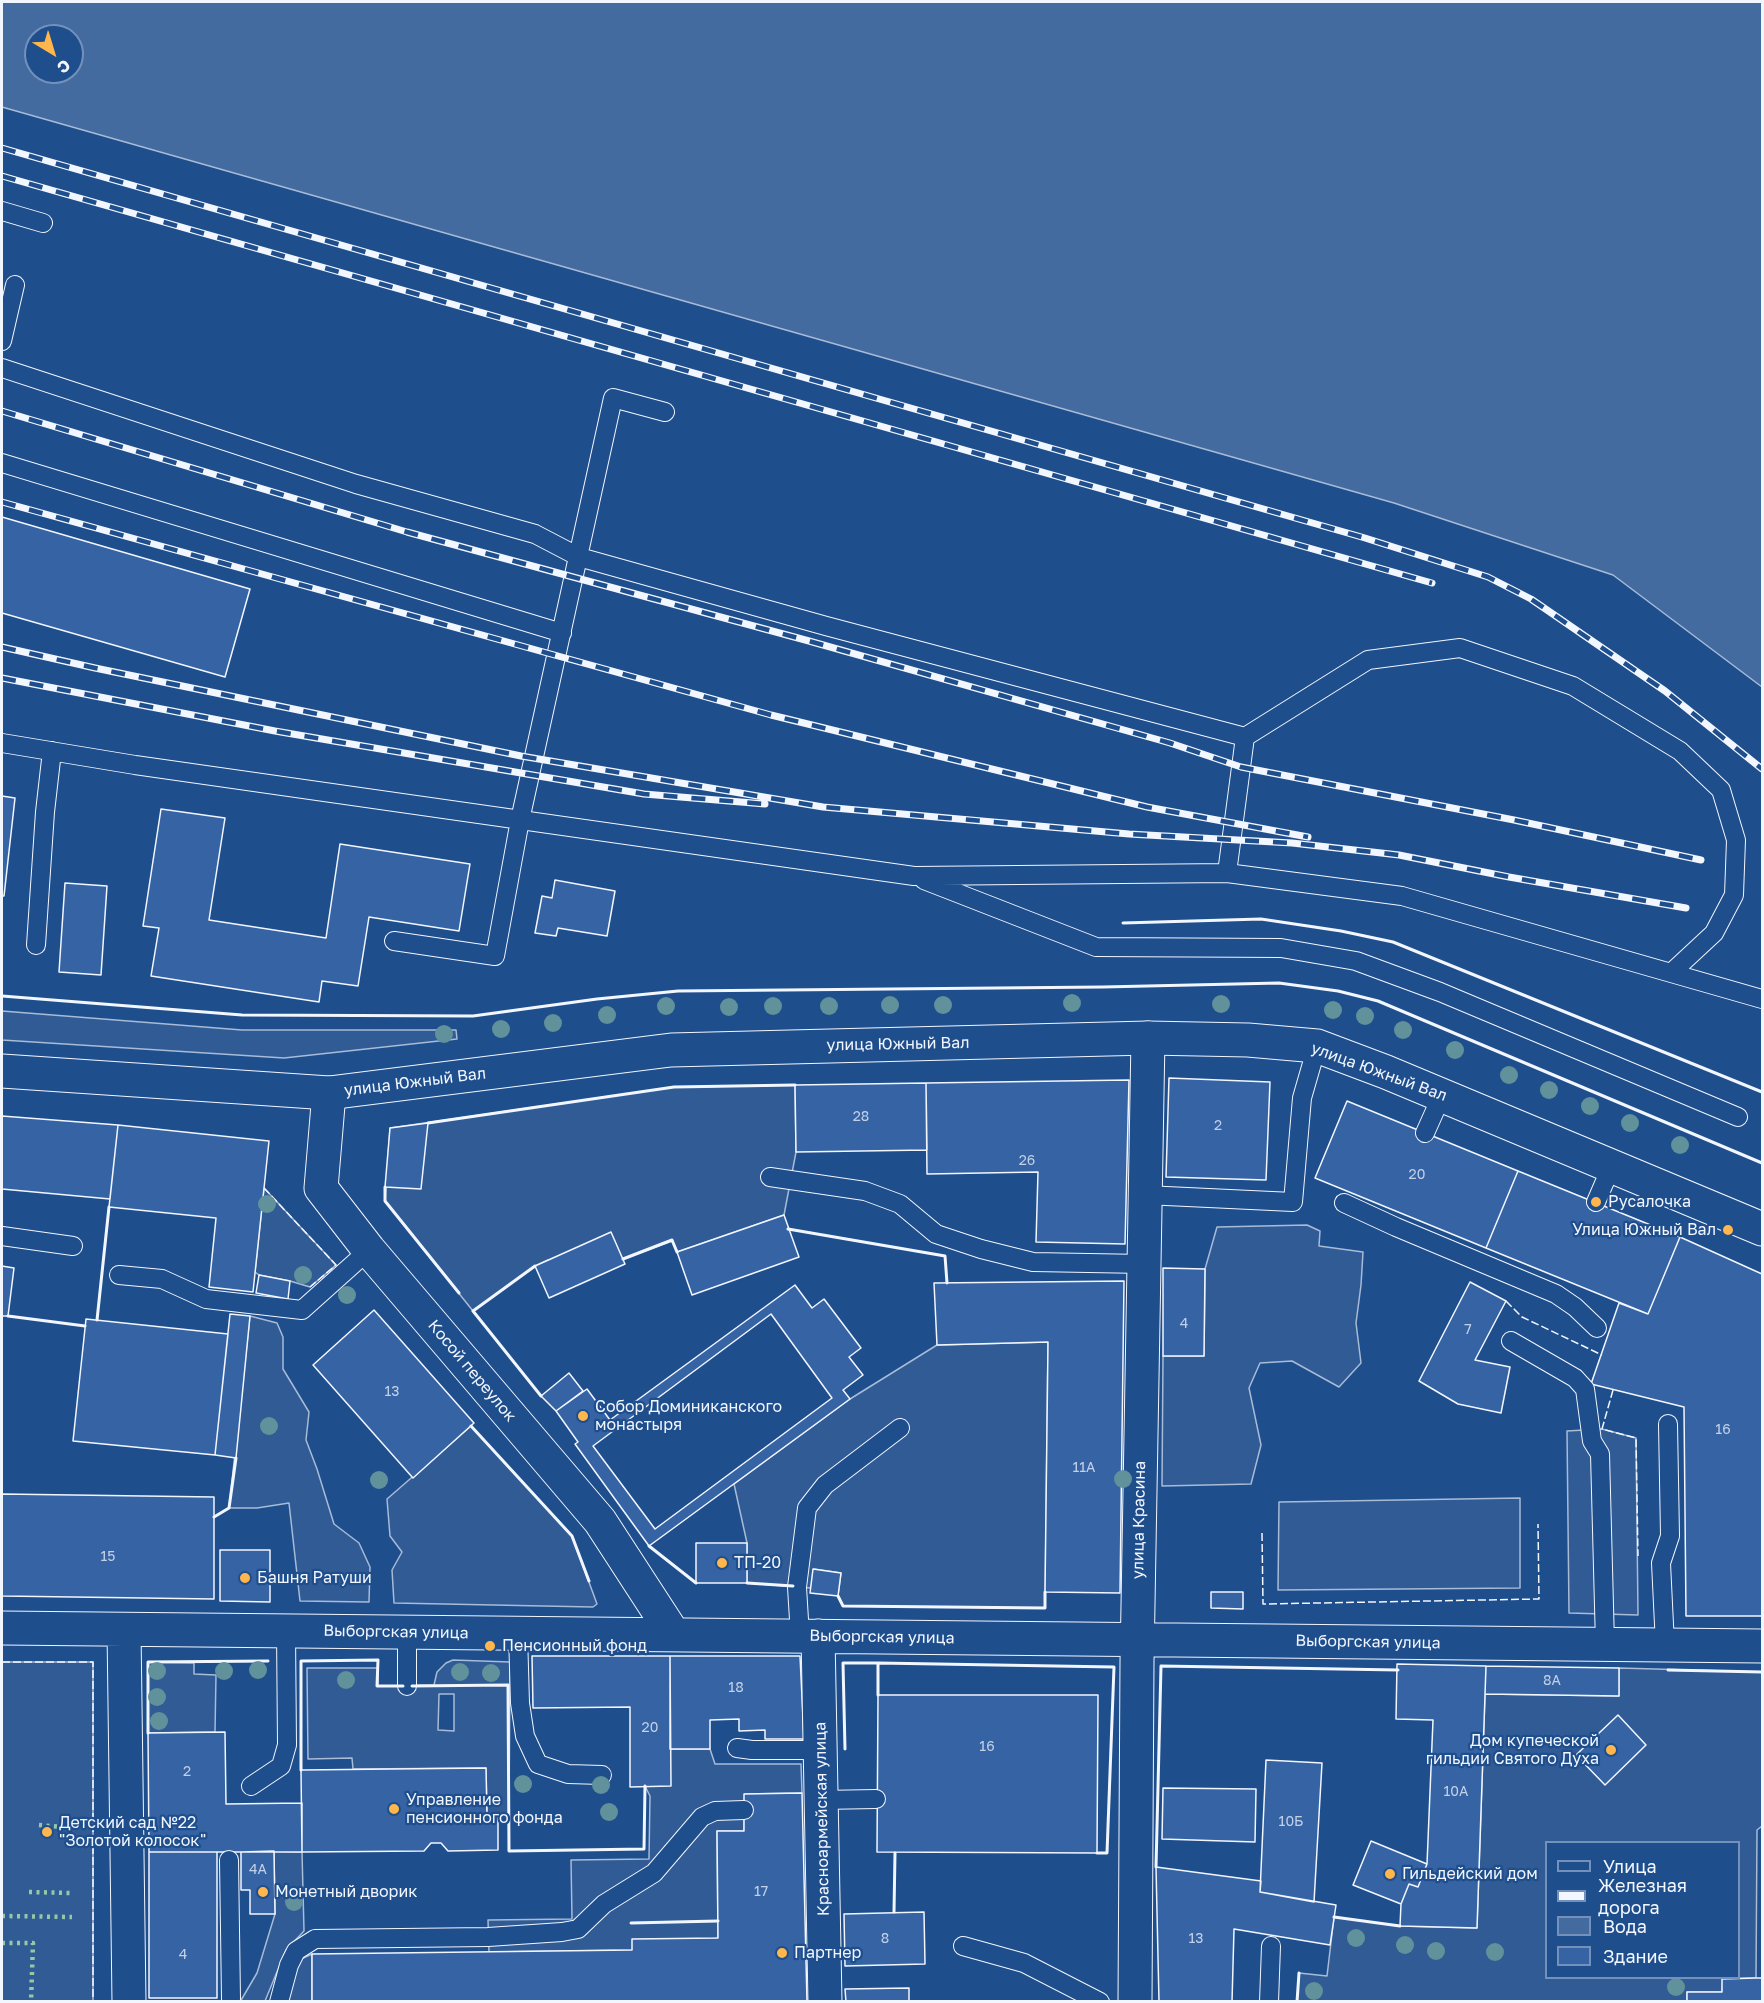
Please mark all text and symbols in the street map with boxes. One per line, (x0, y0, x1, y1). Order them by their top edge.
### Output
north arrow (24, 24, 84, 84)
text: С (53, 55, 74, 78)
street label: улица Южный Вал (826, 1033, 970, 1055)
street label: улица Южный Вал (1309, 1039, 1449, 1105)
street label: улица Южный Вал (343, 1064, 487, 1100)
house number: 28 (853, 1109, 869, 1125)
house number: 2 (1214, 1118, 1222, 1134)
house number: 26 (1019, 1153, 1035, 1169)
house number: 20 (1409, 1167, 1425, 1183)
place label: Русалочка (1608, 1192, 1691, 1212)
marker: Русалочка (1589, 1195, 1603, 1209)
place label: Улица Южный Вал (1572, 1220, 1716, 1240)
marker: Улица Южный Вал (1721, 1223, 1735, 1237)
street label: Косой переулок (424, 1316, 520, 1426)
house number: 4 (1180, 1316, 1188, 1332)
house number: 7 (1464, 1322, 1472, 1338)
house number: 13 (385, 1384, 399, 1400)
place label: Собор Доминиканского монастыря (595, 1397, 782, 1435)
marker: Собор Доминиканского монастыря (576, 1409, 590, 1423)
house number: 16 (1715, 1422, 1731, 1438)
house number: 11А (1073, 1460, 1095, 1476)
street label: улица Красина (1128, 1461, 1150, 1579)
house number: 15 (101, 1549, 115, 1565)
place label: ТП-20 (734, 1553, 781, 1573)
marker: ТП-20 (715, 1556, 729, 1570)
place label: Башня Ратуши (257, 1568, 372, 1588)
marker: Башня Ратуши (238, 1571, 252, 1585)
street label: Выборгская улица (323, 1621, 469, 1643)
street label: Выборгская улица (809, 1626, 955, 1648)
street label: Выборгская улица (1295, 1631, 1441, 1653)
place label: Пенсионный фонд (502, 1636, 647, 1656)
marker: Пенсионный фонд (483, 1639, 497, 1653)
house number: 8А (1543, 1673, 1561, 1689)
house number: 18 (728, 1680, 744, 1696)
house number: 20 (642, 1720, 658, 1736)
street label: Красноармейская улица (811, 1722, 833, 1916)
place label: Дом купеческой гильдии Святого Духа (1426, 1731, 1599, 1769)
house number: 16 (979, 1739, 995, 1755)
marker: Дом купеческой гильдии Святого Духа (1604, 1743, 1618, 1757)
house number: 2 (183, 1764, 191, 1780)
house number: 10А (1444, 1784, 1468, 1800)
place label: Управление пенсионного фонда (406, 1790, 563, 1828)
marker: Управление пенсионного фонда (387, 1802, 401, 1816)
place label: Детский сад №22 "Золотой колосок" (59, 1813, 206, 1851)
house number: 10Б (1279, 1814, 1303, 1830)
marker: Детский сад №22 "Золотой колосок" (40, 1825, 54, 1839)
legend (1545, 1841, 1740, 1979)
text: Улица (1603, 1855, 1657, 1877)
house number: 4А (249, 1862, 267, 1878)
place label: Гильдейский дом (1402, 1864, 1538, 1884)
marker: Гильдейский дом (1383, 1867, 1397, 1881)
text: Железная дорога (1598, 1874, 1687, 1918)
place label: Монетный дворик (275, 1882, 417, 1902)
house number: 17 (754, 1884, 768, 1900)
marker: Монетный дворик (256, 1885, 270, 1899)
text: Вода (1603, 1915, 1647, 1937)
house number: 8 (881, 1931, 889, 1947)
house number: 13 (1189, 1931, 1203, 1947)
place label: Партнер (794, 1943, 861, 1963)
text: Здание (1603, 1945, 1668, 1967)
marker: Партнер (775, 1946, 789, 1960)
house number: 4 (179, 1947, 187, 1963)

